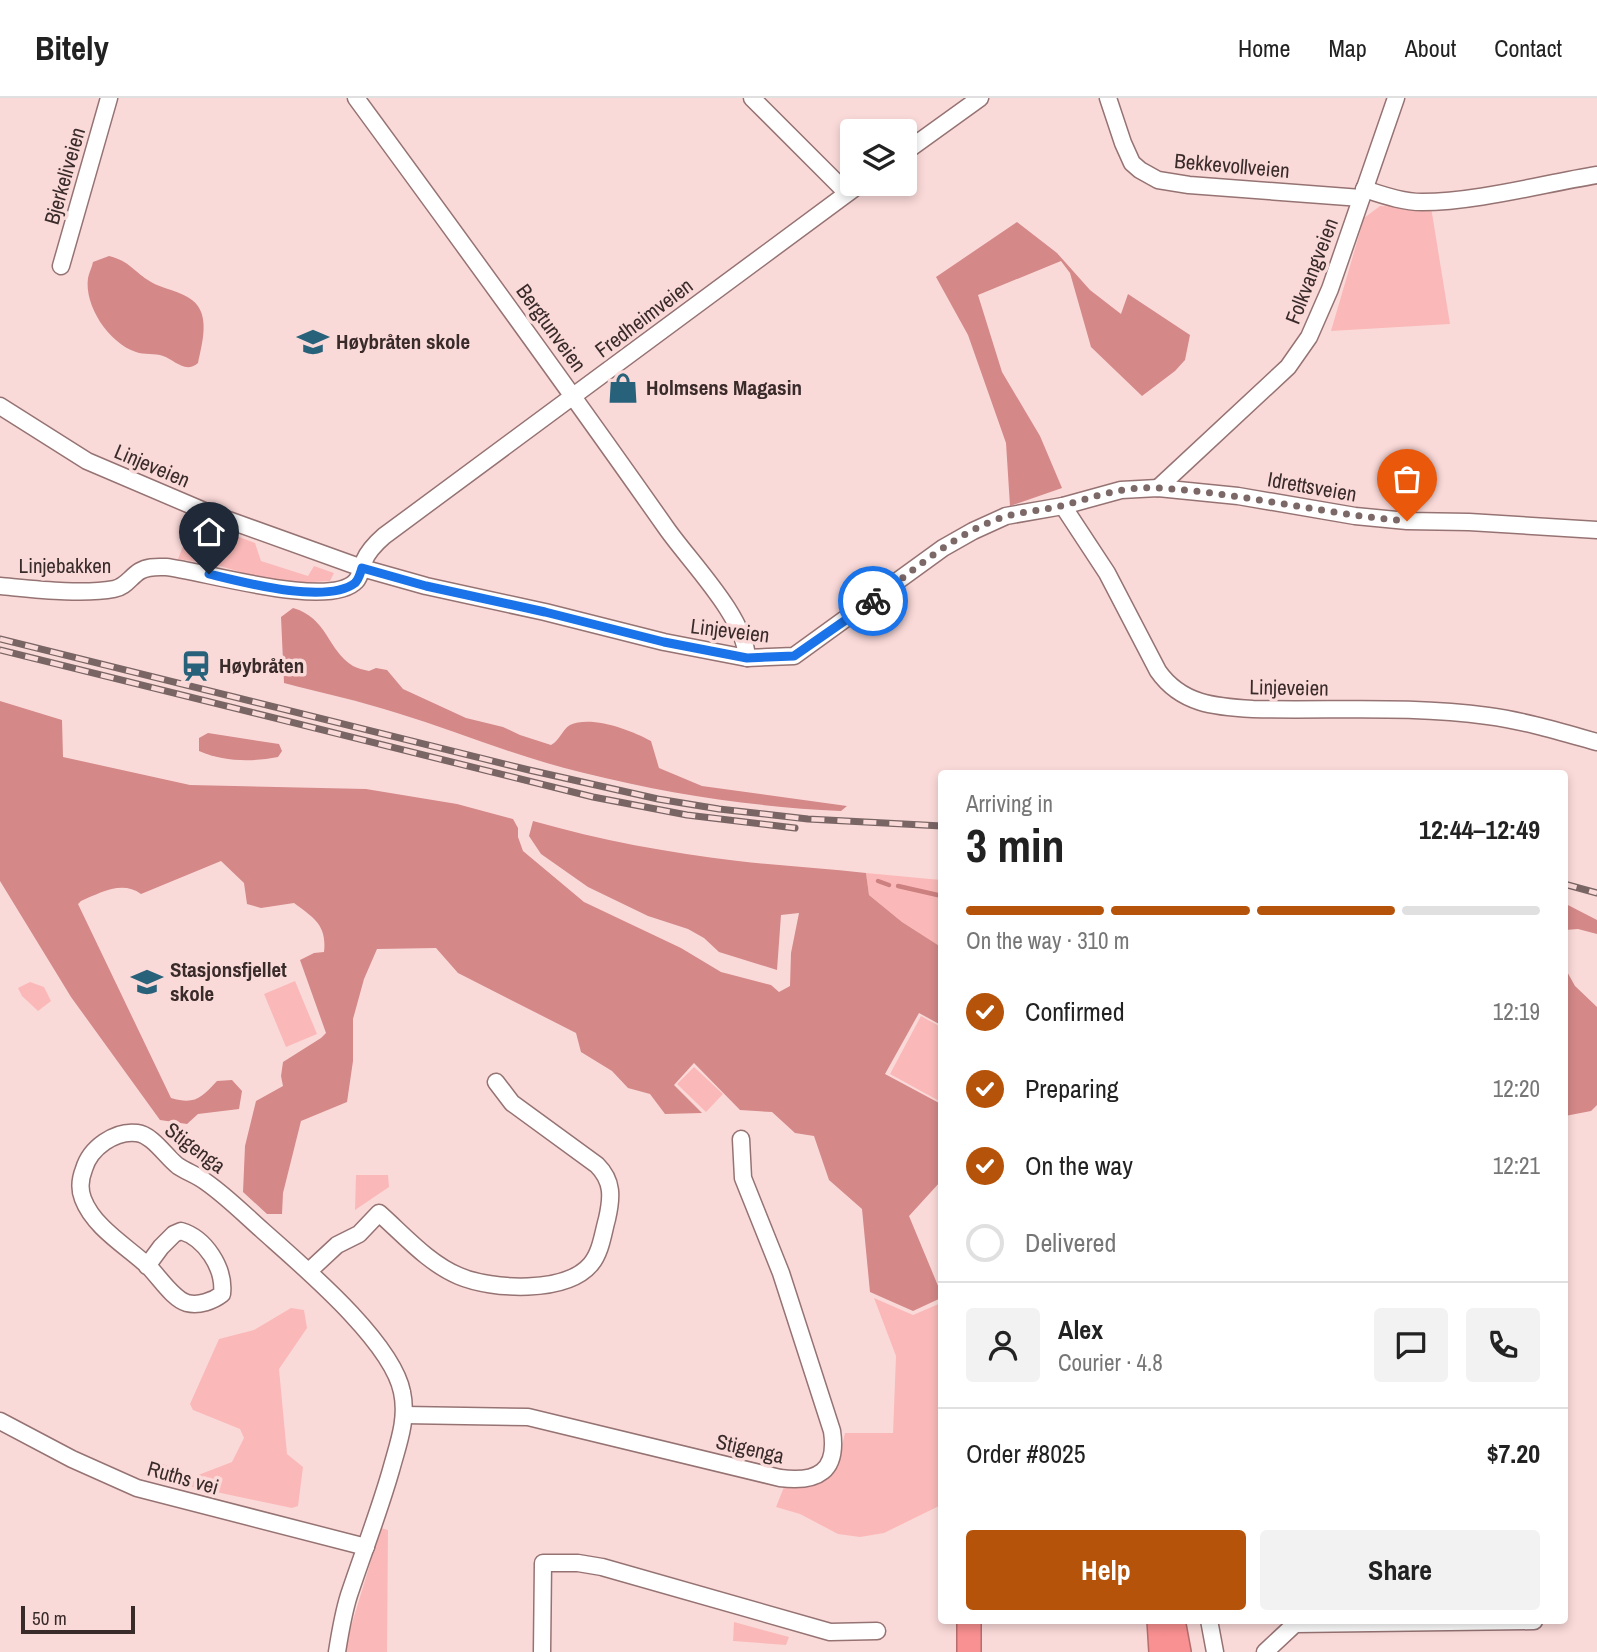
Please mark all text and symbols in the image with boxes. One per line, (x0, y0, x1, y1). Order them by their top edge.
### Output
text: Bitely (35, 26, 109, 70)
text: Home (1238, 32, 1290, 64)
text: Map (1328, 32, 1367, 64)
text: About (1405, 32, 1456, 64)
text: Contact (1494, 32, 1562, 64)
map controls (840, 119, 917, 196)
button: layers (840, 119, 917, 196)
street label: Bjerkeliveien (37, 124, 92, 228)
street label: Bekkevollveien (1173, 146, 1291, 185)
street label: Folkvangveien (1278, 214, 1345, 328)
street label: Fredheimveien (589, 271, 699, 364)
street label: Bergtunveien (510, 278, 593, 378)
school or university icon: Høybråten skole (296, 325, 330, 359)
place label: Høybråten skole (336, 327, 470, 356)
shop icon: Holmsens Magasin (606, 371, 640, 405)
place label: Holmsens Magasin (646, 373, 802, 402)
street label: Linjeveien (110, 437, 194, 494)
pin (1377, 449, 1437, 521)
icon: bag (1388, 460, 1426, 498)
street label: Idrettsveien (1265, 464, 1359, 509)
pin (179, 502, 239, 574)
icon: home (190, 513, 228, 551)
street label: Linjebakken (19, 551, 111, 580)
courier (838, 566, 908, 636)
icon: bike (854, 582, 892, 620)
street label: Linjeveien (689, 611, 771, 650)
station icon: Høybråten (179, 649, 213, 683)
place label: Høybråten (219, 651, 304, 680)
street label: Linjeveien (1249, 672, 1329, 703)
text: Arriving in (966, 788, 1053, 819)
text: 12:44–12:49 (1419, 812, 1540, 847)
text: 3 min (966, 814, 1065, 876)
text: On the way · 310 m (966, 925, 1130, 956)
place label: Stasjonsfjellet skole (170, 955, 287, 1008)
school or university icon: Stasjonsfjellet skole (130, 965, 164, 999)
icon: check (966, 993, 1004, 1031)
text: Confirmed (1025, 994, 1125, 1029)
text: 12:19 (1493, 996, 1540, 1027)
icon: check (966, 1070, 1004, 1108)
text: Preparing (1025, 1071, 1119, 1106)
text: 12:20 (1493, 1073, 1540, 1104)
street label: Stigenga (159, 1115, 232, 1180)
icon: check (966, 1147, 1004, 1185)
text: On the way (1025, 1148, 1133, 1183)
text: 12:21 (1493, 1150, 1540, 1181)
text: Delivered (1025, 1225, 1116, 1260)
button: person (966, 1308, 1040, 1382)
button: chat (1374, 1308, 1448, 1382)
button: phone (1466, 1308, 1540, 1382)
text: Alex (1058, 1312, 1103, 1347)
text: Courier · 4.8 (1058, 1347, 1163, 1378)
street label: Stigenga (713, 1427, 787, 1470)
text: Order #8025 (966, 1436, 1086, 1471)
text: $7.20 (1487, 1436, 1540, 1471)
street label: Ruths vei (144, 1454, 222, 1501)
button: Help (966, 1530, 1246, 1610)
button: Share (1260, 1530, 1540, 1610)
scale bar (21, 1603, 135, 1635)
text: 50 m (32, 1605, 67, 1631)

